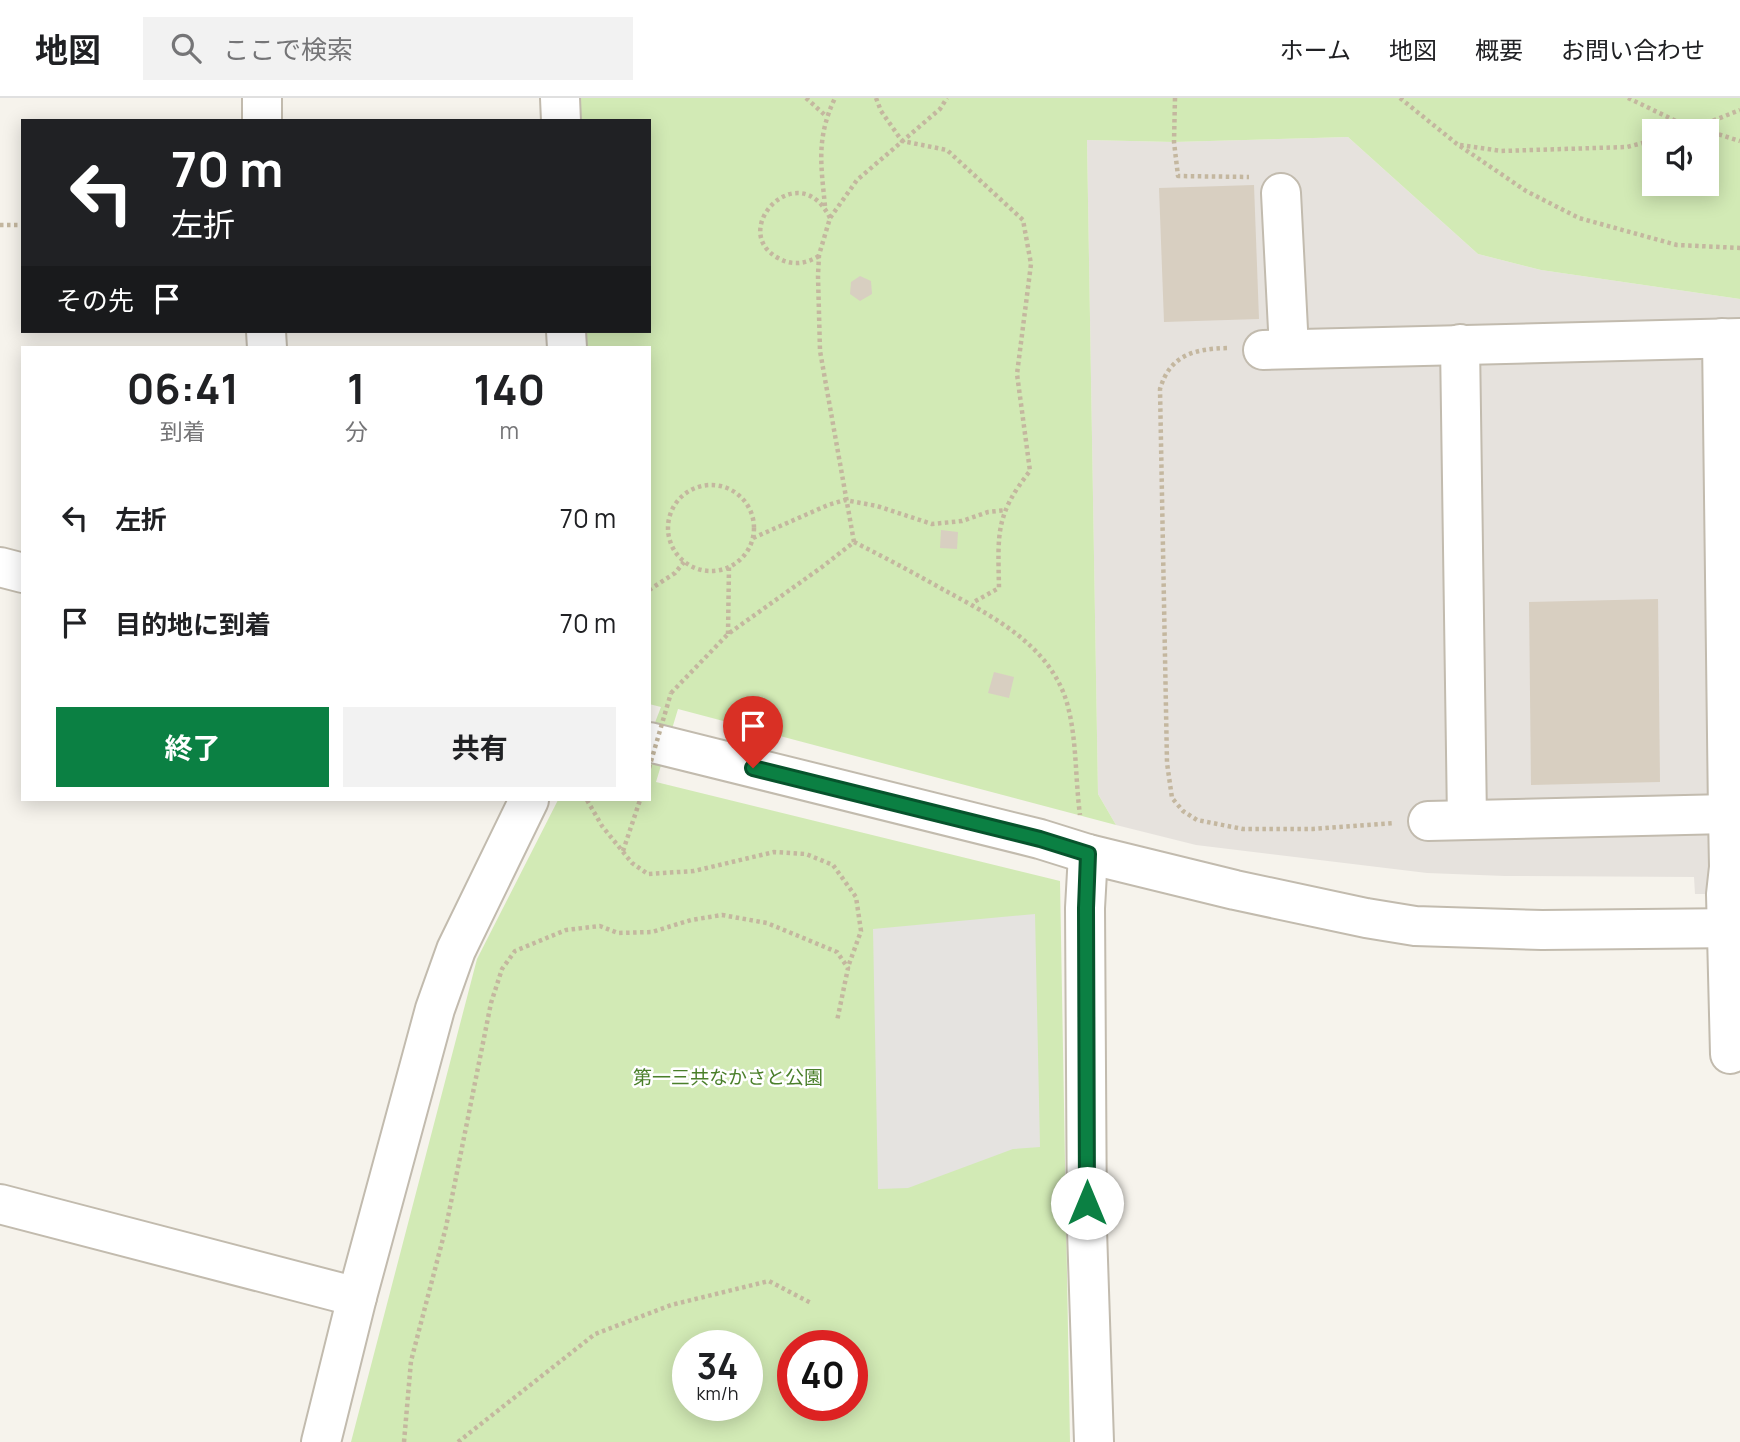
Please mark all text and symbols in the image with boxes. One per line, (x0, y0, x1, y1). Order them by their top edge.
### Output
search box (143, 17, 633, 80)
text: 地図 (35, 27, 101, 72)
icon: search (167, 29, 205, 67)
text: ここで検索 (223, 31, 353, 67)
text: ホーム (1280, 33, 1351, 66)
text: 地図 (1389, 33, 1437, 66)
text: 概要 (1475, 33, 1523, 66)
text: お問い合わせ (1561, 33, 1705, 66)
map controls (1642, 119, 1719, 196)
button: sound (1642, 119, 1719, 196)
text: 70 m (171, 135, 283, 202)
icon: left (56, 147, 147, 238)
text: 左折 (171, 202, 235, 246)
icon: arrive (148, 280, 186, 318)
text: その先 (56, 282, 134, 318)
text: 06:41 (127, 359, 239, 417)
text: 1 (347, 359, 365, 417)
text: 140 (474, 360, 545, 418)
text: m (500, 414, 519, 446)
text: 到着 (160, 415, 206, 447)
text: 分 (345, 415, 368, 447)
icon: left (56, 499, 94, 537)
text: 70 m (560, 500, 616, 536)
text: 左折 (115, 501, 167, 537)
icon: arrive (56, 604, 94, 642)
text: 70 m (560, 605, 616, 641)
text: 目的地に到着 (115, 606, 271, 642)
pin (723, 696, 783, 768)
button: 終了 (56, 707, 329, 787)
button: 共有 (343, 707, 616, 787)
icon: arrive (734, 707, 772, 745)
park label: 第一三共なかさと公園 (633, 1064, 823, 1090)
position arrow (1050, 1166, 1124, 1240)
speed limit sign: 40 (777, 1330, 868, 1421)
text: 34 (697, 1342, 738, 1390)
text: km/h (697, 1381, 738, 1405)

